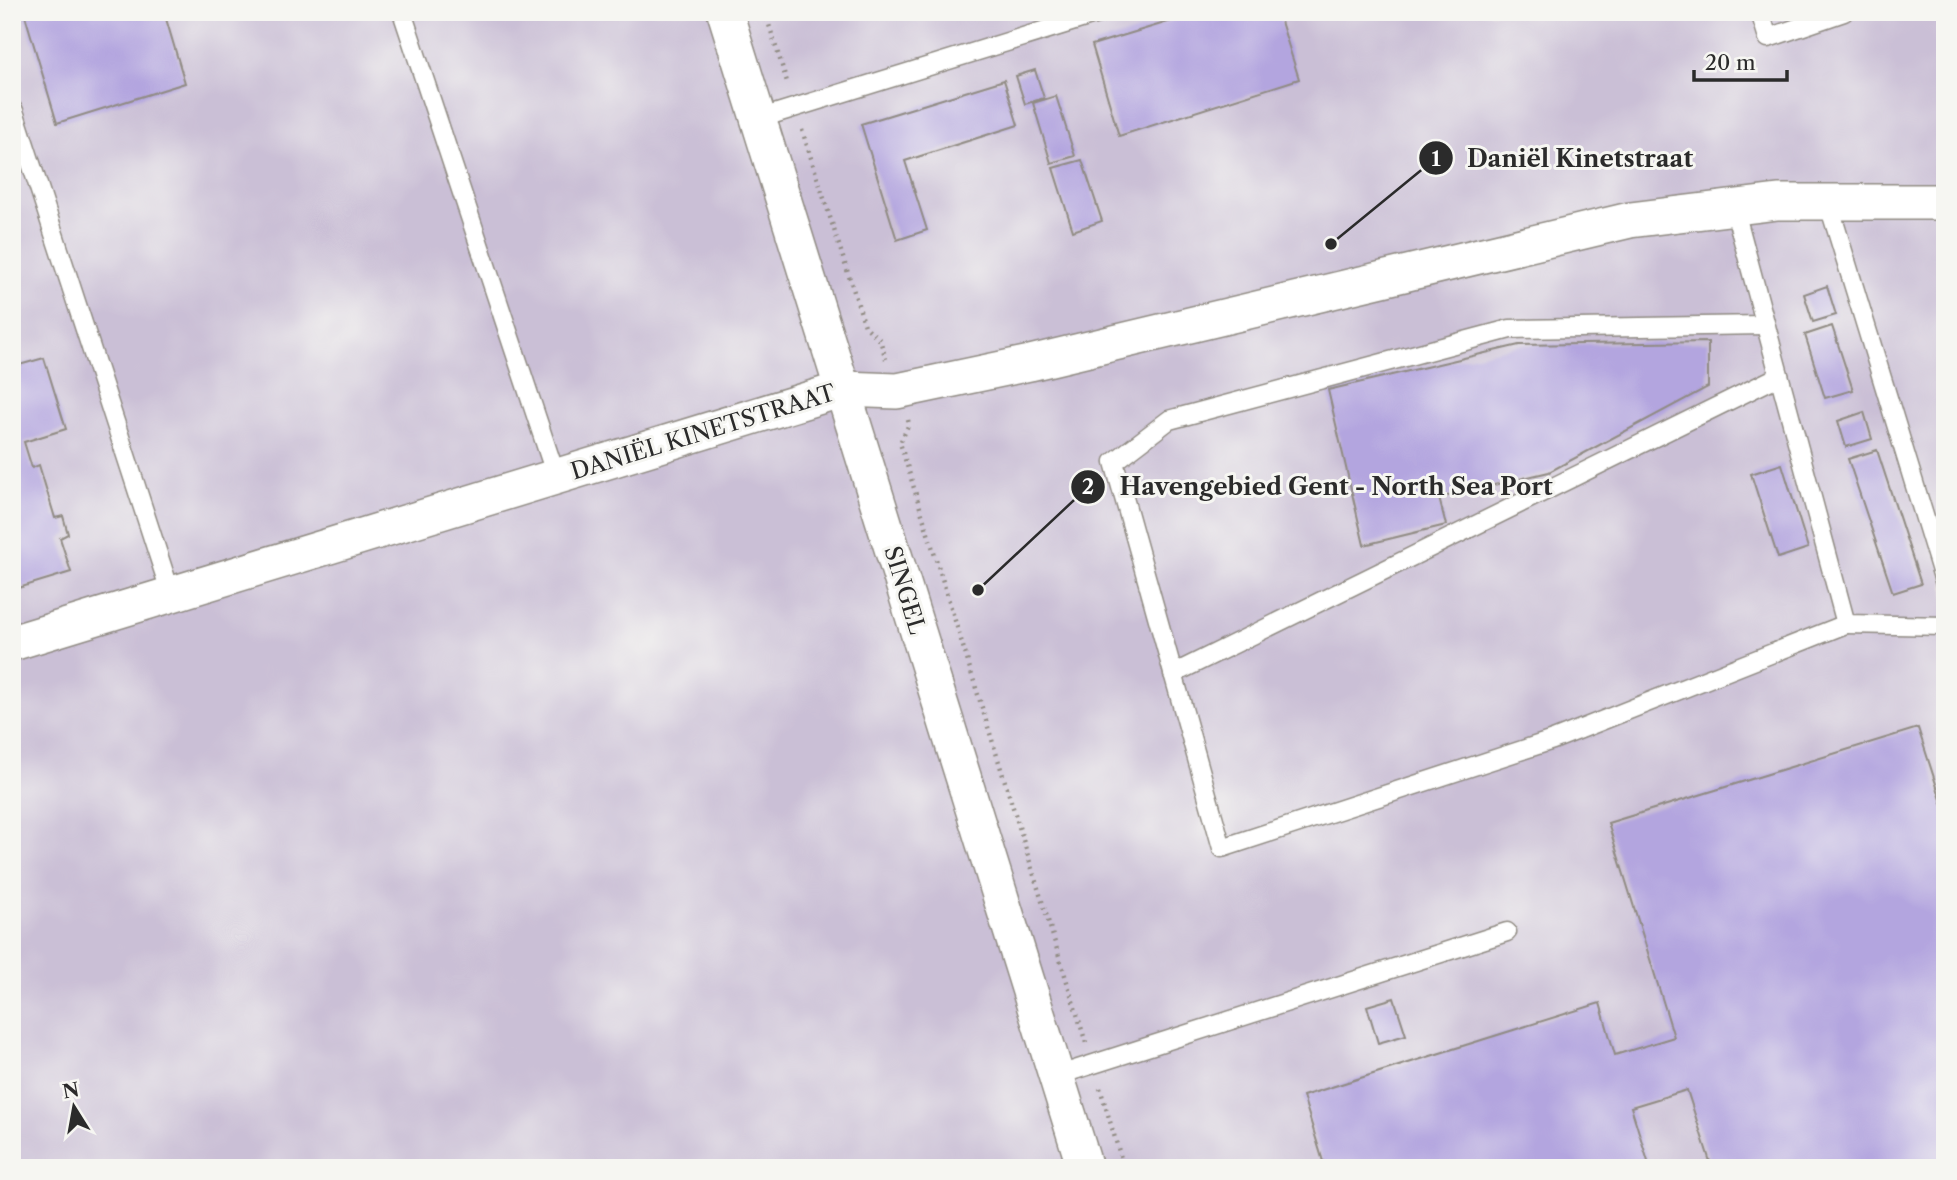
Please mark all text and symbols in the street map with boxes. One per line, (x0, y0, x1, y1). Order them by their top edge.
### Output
scale bar (1694, 38, 1787, 82)
text: 20 m (1705, 50, 1756, 75)
callout: Daniël Kinetstraat (1418, 136, 1708, 181)
text: Daniël Kinetstraat (1467, 144, 1693, 173)
text: 1 (1431, 146, 1441, 171)
street label: DANIËL KINETSTRAAT (567, 378, 839, 486)
callout: Havengebied Gent - North Sea Port (1070, 464, 1567, 509)
text: Havengebied Gent - North Sea Port (1119, 472, 1553, 501)
text: 2 (1082, 474, 1094, 499)
street label: SINGEL (878, 543, 932, 637)
north arrow (38, 1072, 108, 1142)
text: N (61, 1078, 81, 1104)

